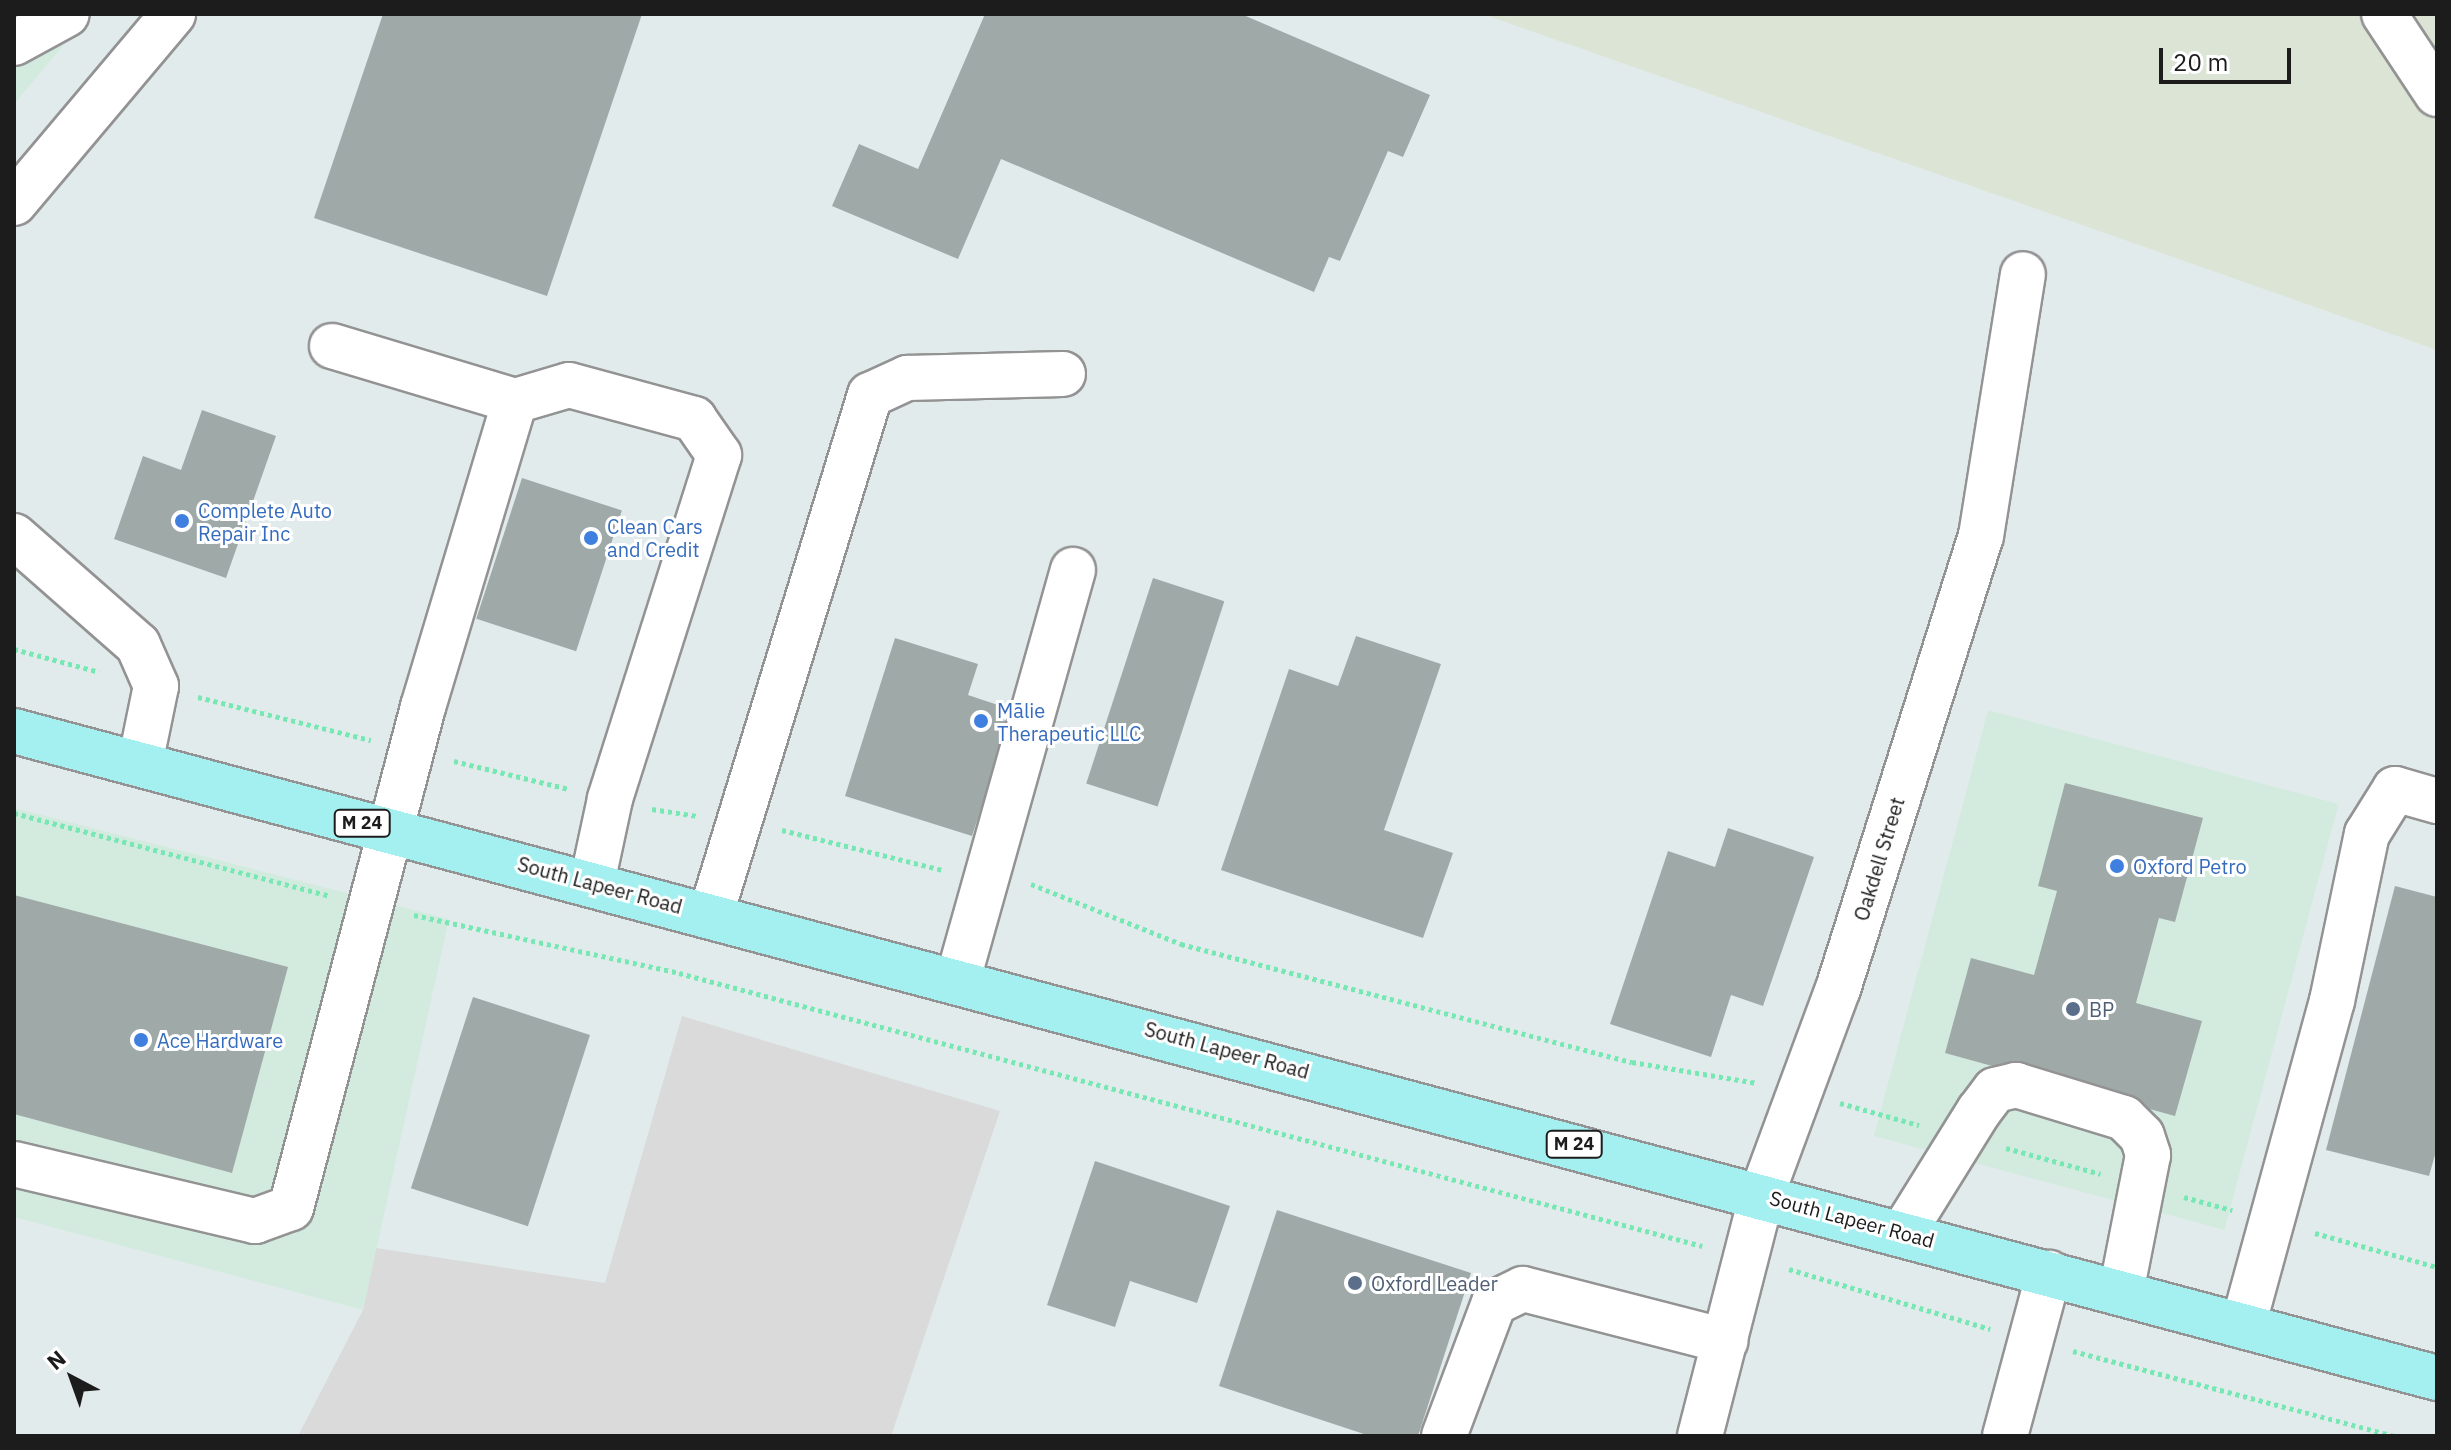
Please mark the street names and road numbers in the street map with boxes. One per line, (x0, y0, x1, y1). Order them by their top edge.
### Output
street label: Oakdell Street (1849, 794, 1909, 924)
road number: M 24 (332, 809, 392, 837)
street label: South Lapeer Road (515, 851, 685, 919)
street label: South Lapeer Road (1142, 1016, 1312, 1084)
road number: M 24 (1544, 1130, 1604, 1158)
street label: South Lapeer Road (1767, 1185, 1937, 1253)

